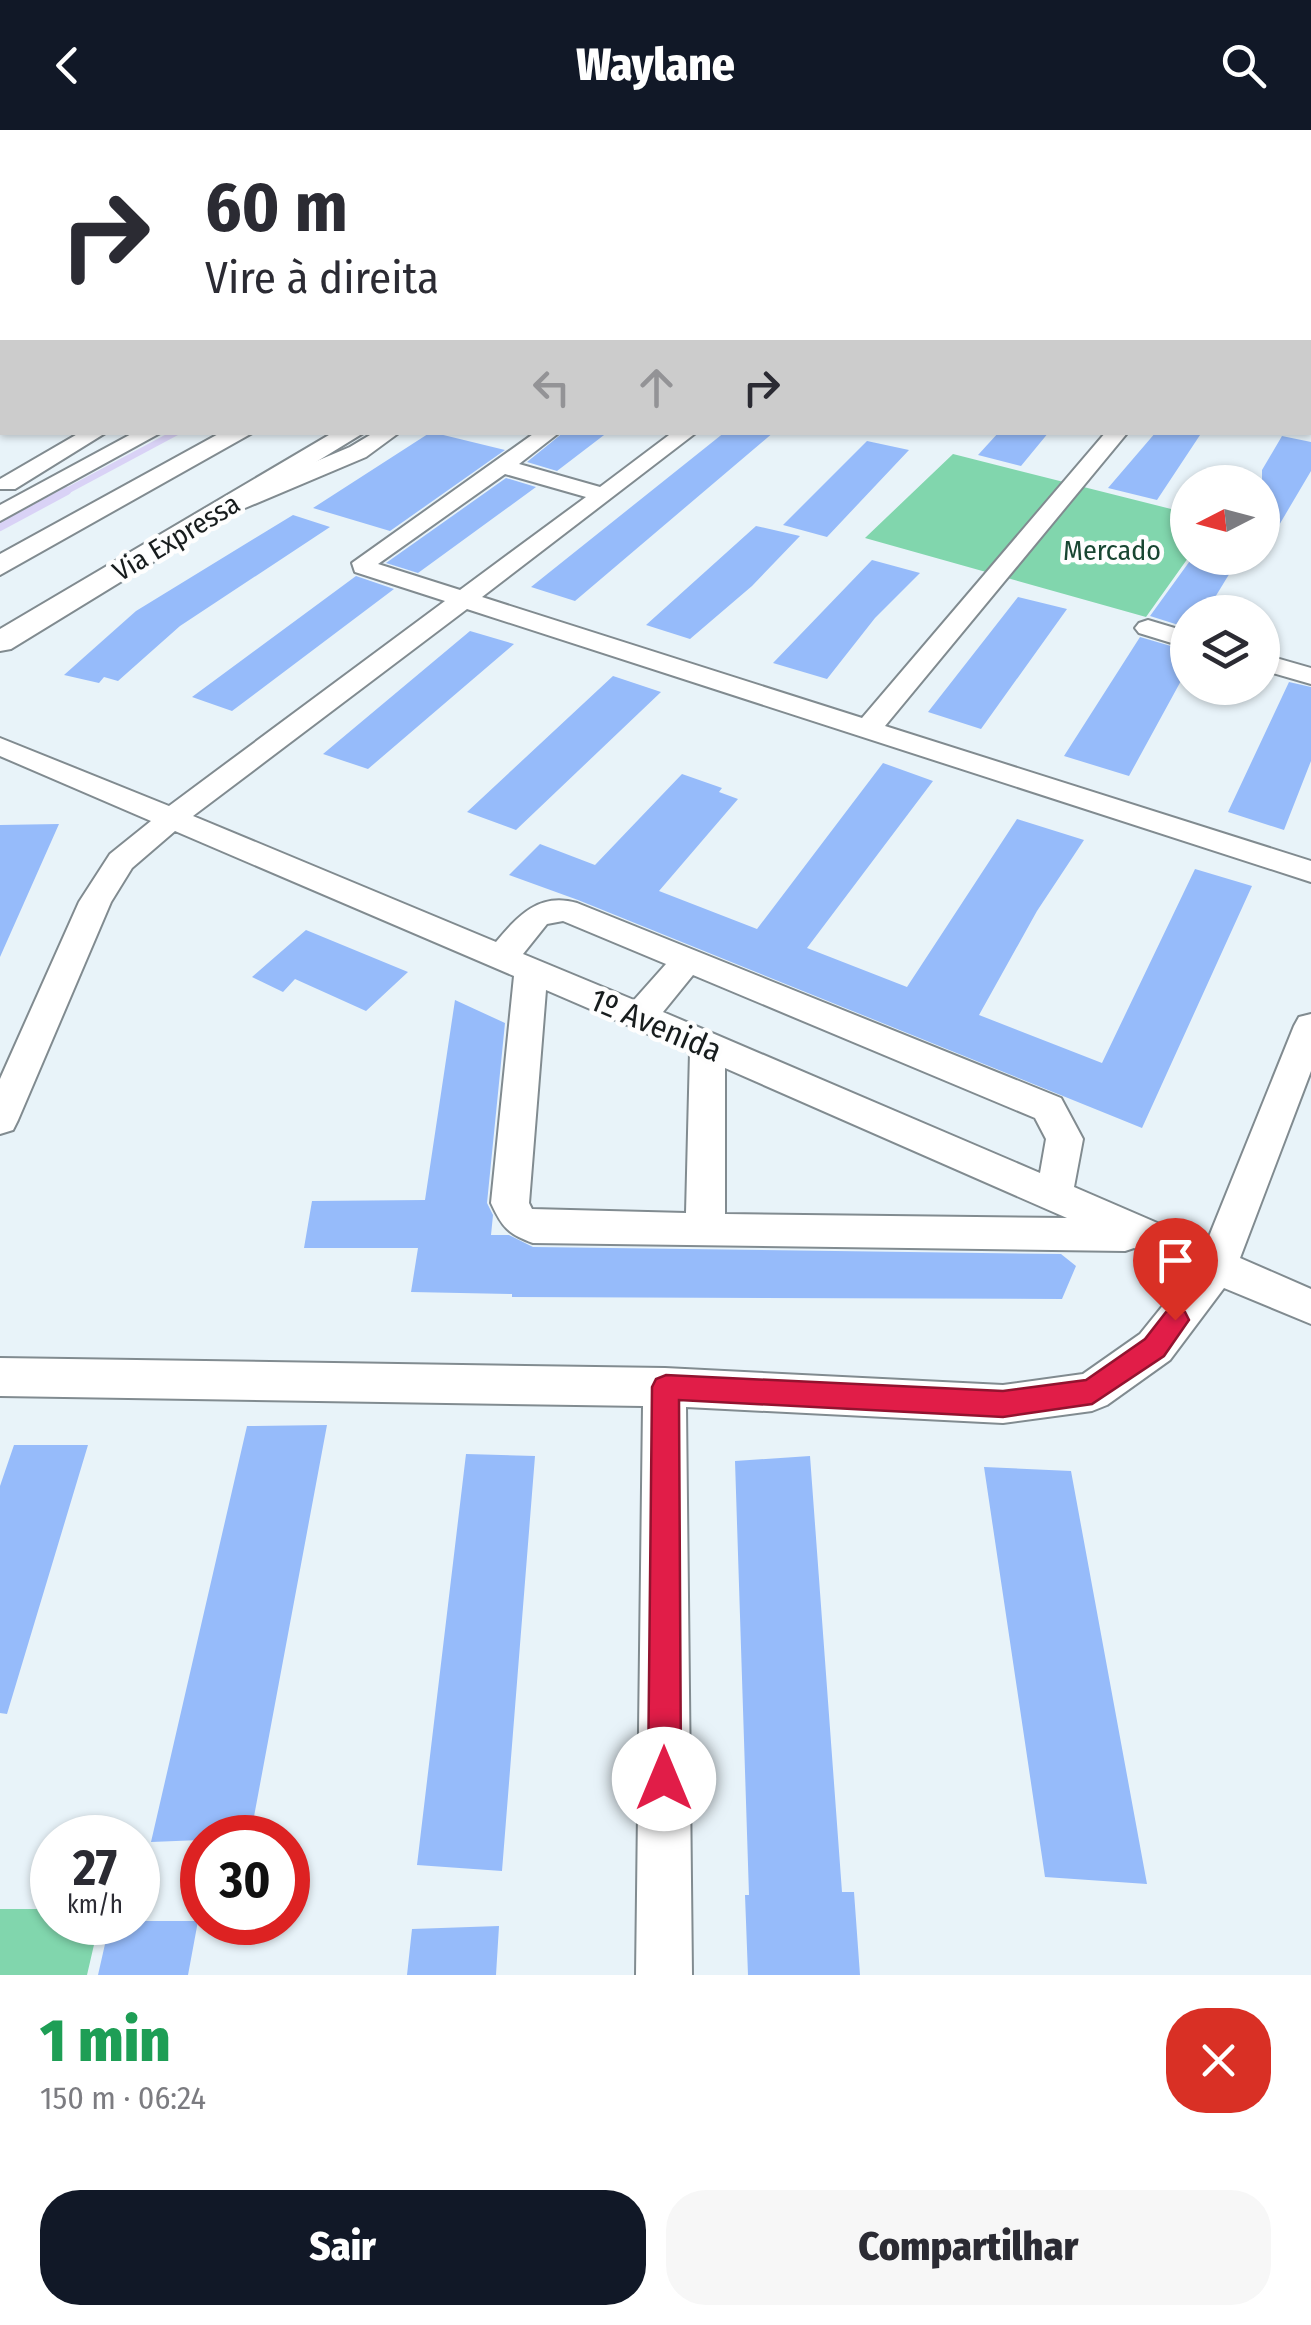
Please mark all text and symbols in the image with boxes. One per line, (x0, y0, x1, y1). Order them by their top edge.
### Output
icon: back (40, 38, 95, 93)
text: Waylane (576, 38, 735, 92)
icon: search (1216, 38, 1271, 93)
text: 60 m (205, 166, 348, 250)
icon: right (40, 170, 170, 300)
text: Vire à direita (205, 251, 439, 305)
icon: left (524, 360, 579, 415)
icon: ahead (629, 360, 684, 415)
icon: right (734, 360, 789, 415)
north arrow (1170, 465, 1280, 575)
map controls (1170, 465, 1280, 705)
street label: Via Expressa (107, 487, 246, 588)
park label: Mercado (1063, 534, 1161, 567)
button: layers (1170, 595, 1280, 705)
street label: 1º Avenida (585, 980, 727, 1070)
pin (1133, 1218, 1218, 1321)
icon: arrive (1148, 1233, 1203, 1288)
position arrow (612, 1727, 716, 1831)
speed limit sign: 30 (180, 1815, 310, 1945)
text: 27 (73, 1838, 117, 1898)
text: km/h (67, 1890, 123, 1920)
text: 1 min (40, 2005, 171, 2077)
button: close (1166, 2008, 1271, 2113)
text: 150 m · 06:24 (40, 2079, 206, 2117)
button: Sair (40, 2190, 646, 2305)
button: Compartilhar (666, 2190, 1271, 2305)

